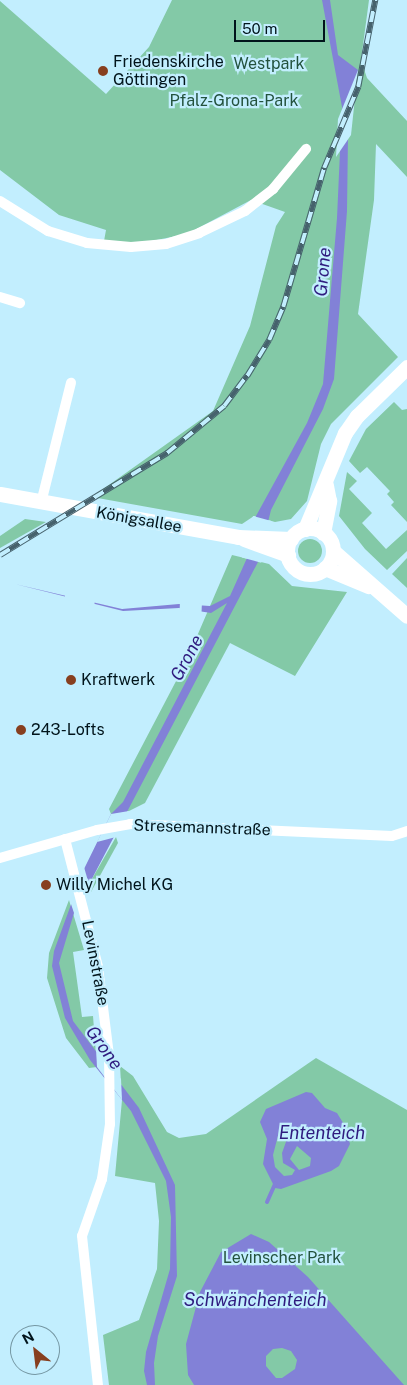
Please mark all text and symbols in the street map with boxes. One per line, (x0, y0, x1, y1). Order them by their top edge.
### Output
scale bar (237, 10, 328, 42)
text: 50 m (242, 20, 277, 37)
place label: Friedenskirche Göttingen (113, 52, 224, 90)
park label: Westpark (233, 54, 305, 74)
marker: Friedenskirche Göttingen (97, 65, 109, 77)
park label: Pfalz-Grona-Park (170, 91, 298, 111)
water label: Grone (310, 247, 336, 297)
street label: Königsallee (95, 503, 183, 537)
water label: Grone (166, 631, 208, 685)
place label: Kraftwerk (81, 670, 155, 690)
marker: Kraftwerk (65, 674, 77, 686)
place label: 243-Lofts (31, 720, 104, 740)
marker: 243-Lofts (15, 724, 27, 736)
street label: Stresemannstraße (133, 816, 271, 840)
place label: Willy Michel KG (56, 875, 173, 895)
marker: Willy Michel KG (40, 879, 52, 891)
street label: Levinstraße (77, 919, 113, 1007)
water label: Grone (81, 1022, 127, 1074)
water label: Ententeich (279, 1122, 365, 1144)
park label: Levinscher Park (223, 1248, 341, 1268)
water label: Schwänchenteich (183, 1289, 327, 1311)
north arrow (10, 1325, 60, 1375)
text: N (20, 1328, 37, 1347)

